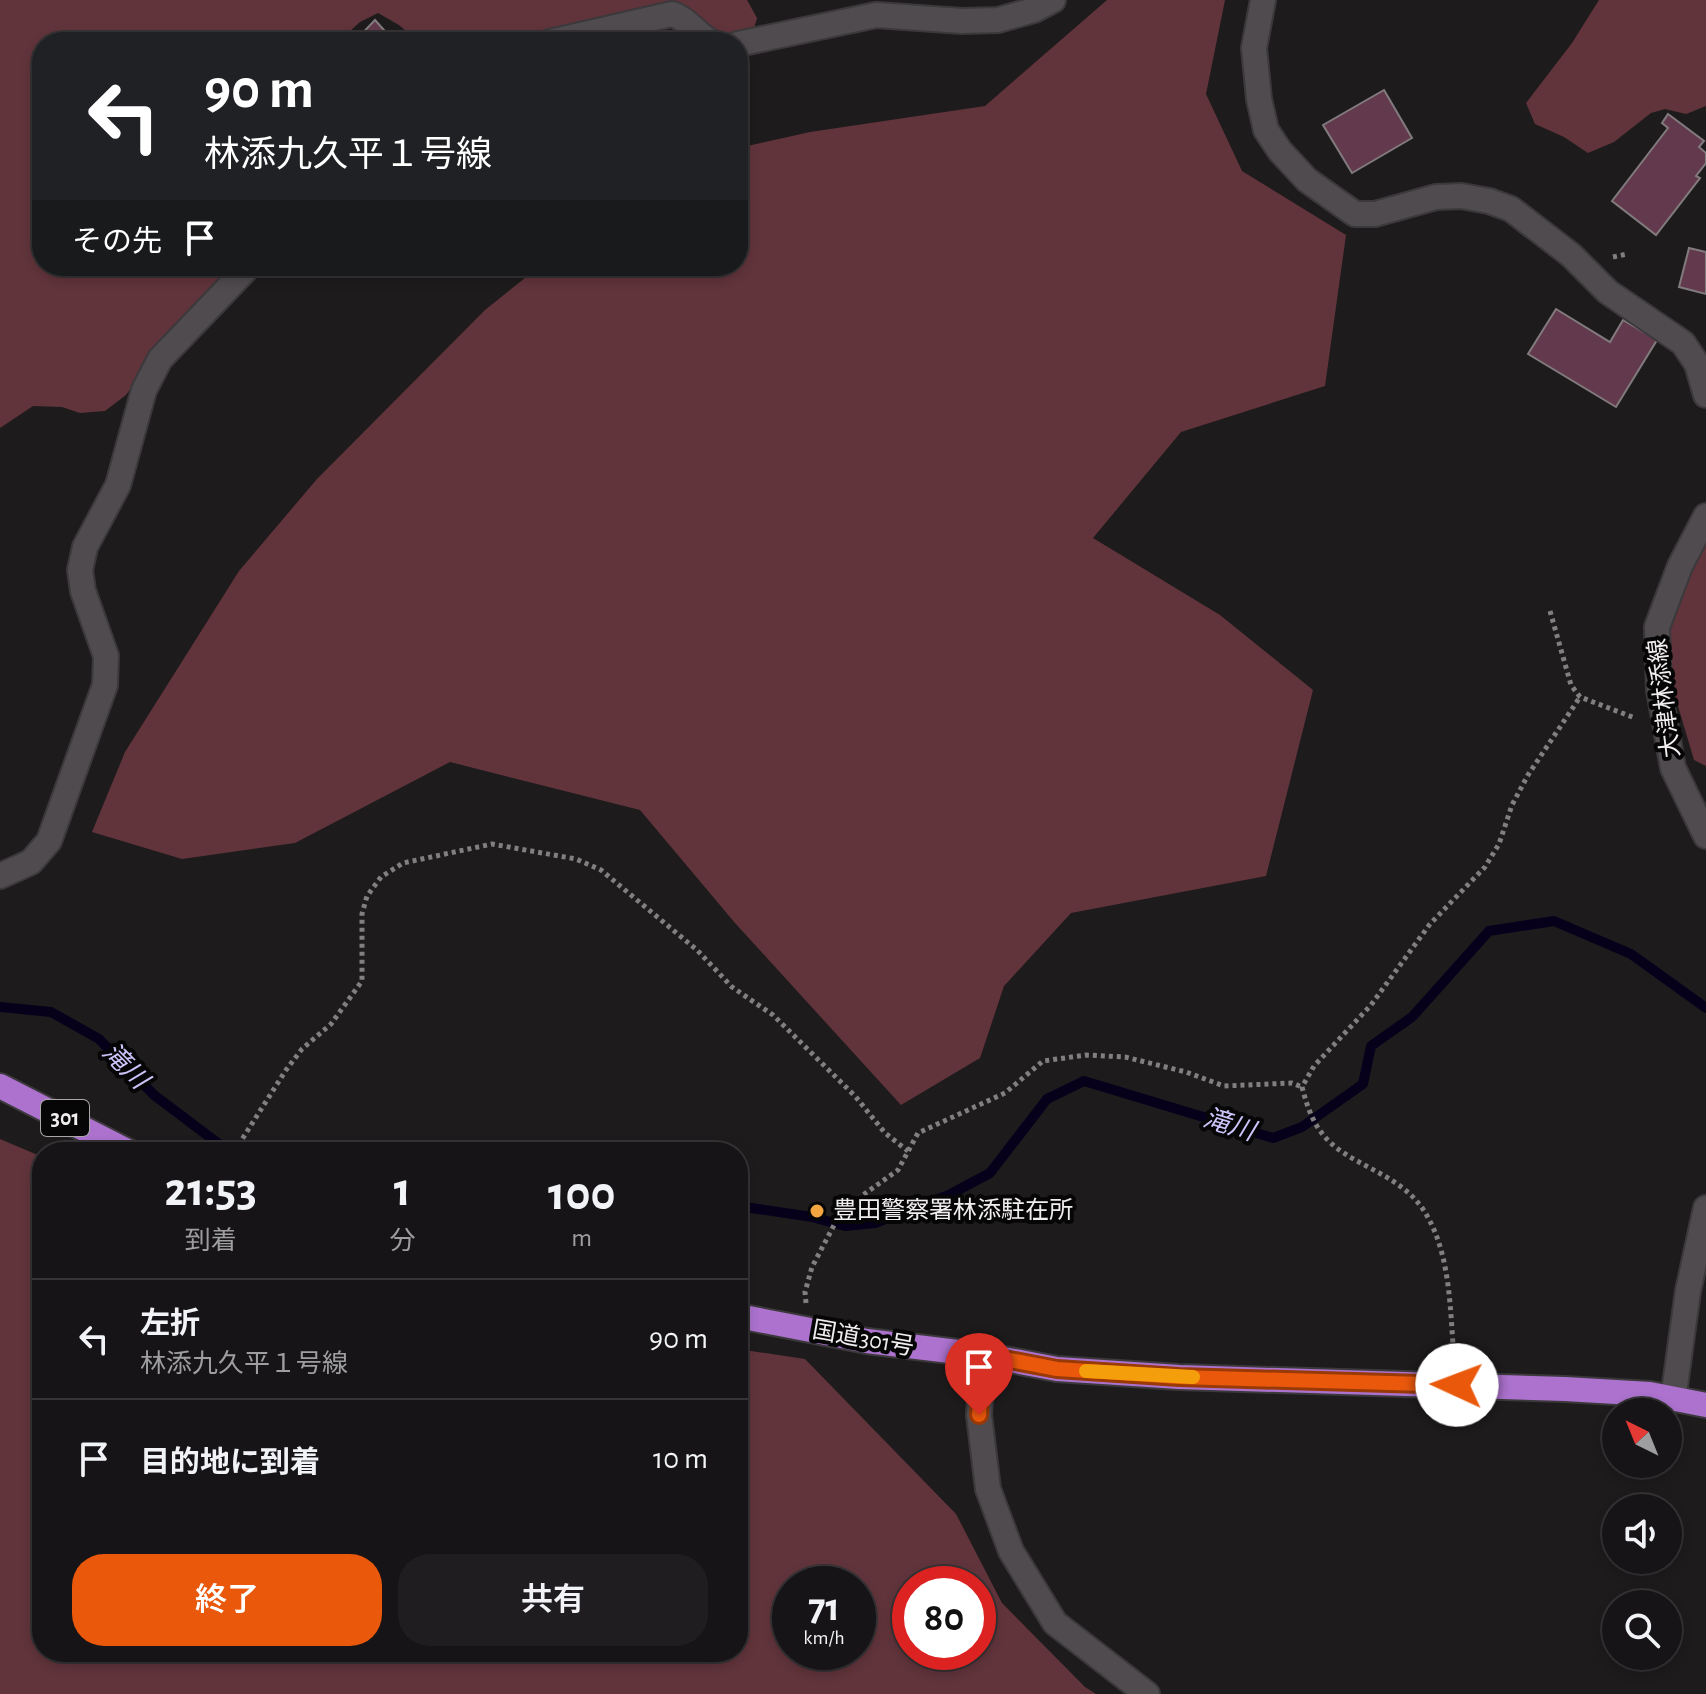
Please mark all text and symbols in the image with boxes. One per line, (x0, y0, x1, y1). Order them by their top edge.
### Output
text: 90 m (204, 62, 314, 118)
icon: left (72, 64, 176, 168)
text: 林添九久平１号線 (204, 137, 492, 173)
icon: arrive (178, 216, 222, 260)
text: その先 (72, 227, 162, 257)
street label: 大津林添線 (1644, 637, 1684, 759)
water label: 滝川 (97, 1038, 155, 1096)
road number: 301 (41, 1100, 89, 1136)
water label: 滝川 (1200, 1104, 1261, 1146)
text: 21:53 (165, 1167, 257, 1215)
text: 1 (394, 1167, 411, 1215)
text: 100 (548, 1171, 615, 1219)
place label: 豊田警察署林添駐在所 (833, 1197, 1073, 1223)
marker: 豊田警察署林添駐在所 (808, 1202, 826, 1220)
text: m (571, 1225, 592, 1251)
text: 到着 (185, 1228, 237, 1254)
text: 分 (390, 1228, 416, 1254)
text: 左折 (140, 1309, 200, 1339)
street label: 国道301号 (810, 1316, 916, 1360)
icon: left (72, 1317, 116, 1361)
text: 90 m (649, 1324, 708, 1354)
pin (945, 1333, 1013, 1415)
position arrow (1415, 1343, 1499, 1427)
icon: arrive (957, 1345, 1001, 1389)
text: 林添九久平１号線 (140, 1351, 348, 1377)
north arrow (1602, 1398, 1682, 1478)
map controls (1602, 1398, 1682, 1670)
icon: arrive (72, 1437, 116, 1481)
text: 10 m (653, 1444, 708, 1474)
text: 目的地に到着 (140, 1448, 320, 1478)
button: sound (1602, 1494, 1682, 1574)
button: 終了 (72, 1554, 382, 1646)
button: 共有 (398, 1554, 708, 1646)
speed limit sign: 80 (892, 1566, 996, 1670)
text: 71 (808, 1588, 840, 1628)
button: search (1602, 1590, 1682, 1670)
text: km/h (803, 1628, 845, 1648)

